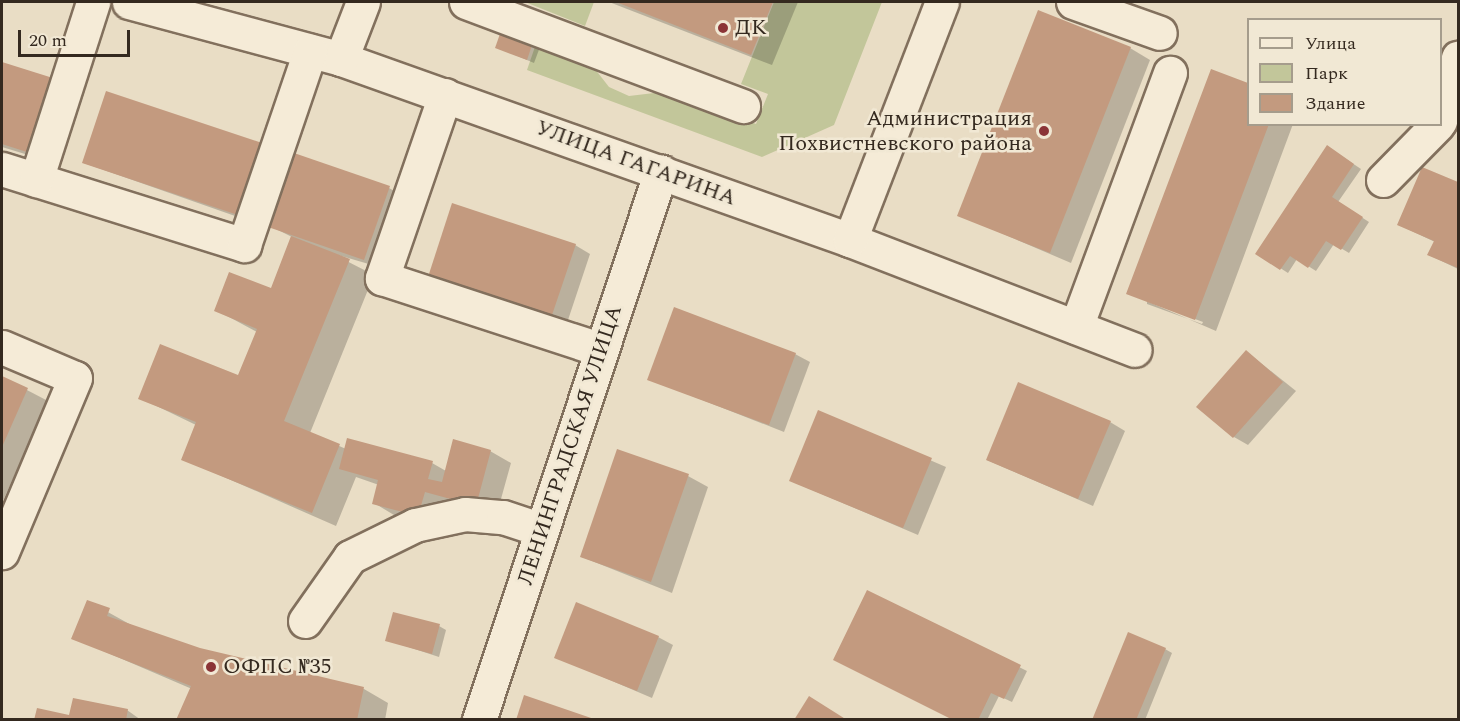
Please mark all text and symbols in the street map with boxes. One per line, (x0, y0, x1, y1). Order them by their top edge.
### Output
place label: ДК (735, 15, 767, 41)
scale bar (21, 18, 134, 56)
legend (1247, 18, 1442, 126)
marker: ДК (716, 21, 730, 35)
text: 20 m (29, 27, 67, 54)
text: Улица (1305, 30, 1356, 57)
text: Парк (1305, 60, 1348, 87)
text: Здание (1305, 90, 1365, 117)
place label: Администрация Похвистневского района (778, 105, 1032, 156)
street label: УЛИЦА ГАГАРИНА (532, 115, 740, 211)
marker: Администрация Похвистневского района (1037, 124, 1051, 138)
street label: ЛЕНИНГРАДСКАЯ УЛИЦА (512, 302, 628, 588)
place label: ОФПС №35 (223, 654, 332, 680)
marker: ОФПС №35 (204, 660, 218, 674)

